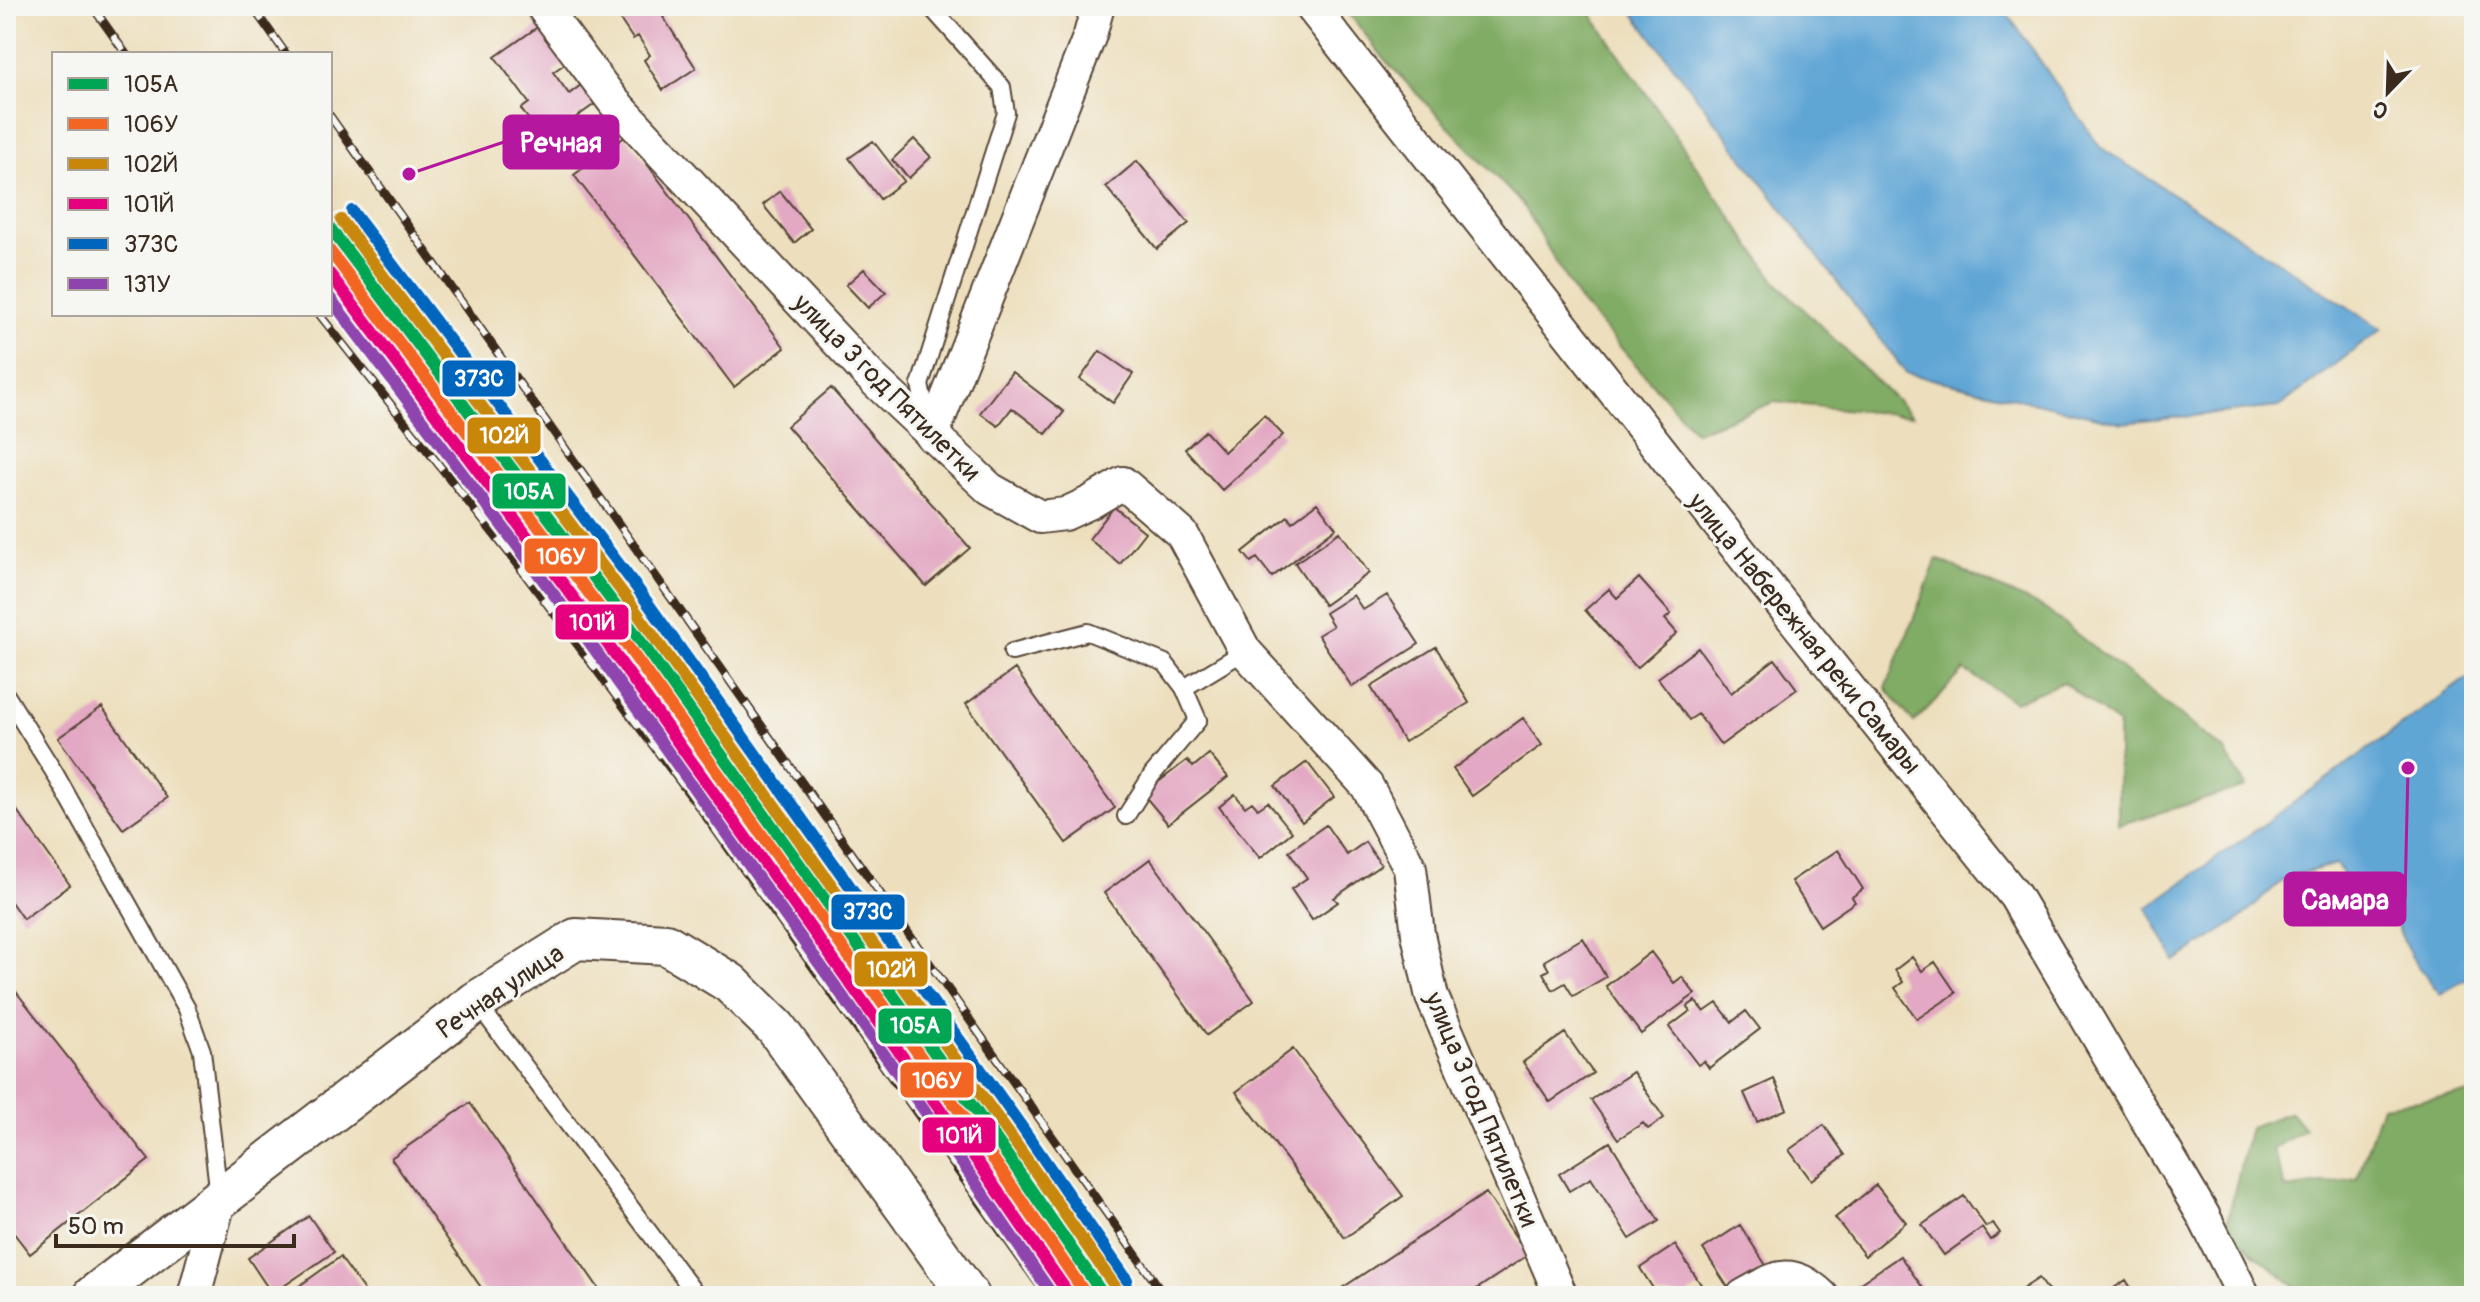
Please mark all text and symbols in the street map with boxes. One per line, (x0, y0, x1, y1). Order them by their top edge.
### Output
legend (52, 52, 332, 316)
north arrow (2348, 52, 2428, 132)
text: 105А (124, 70, 178, 99)
text: С (2368, 94, 2392, 125)
text: 106У (124, 110, 178, 139)
callout: Речная (504, 116, 618, 168)
text: Речная (520, 126, 602, 161)
text: 102Й (124, 150, 178, 179)
text: 101Й (124, 190, 174, 219)
text: 373C (124, 230, 178, 259)
text: 131У (124, 270, 171, 299)
street label: улица 3 год Пятилетки (785, 287, 987, 488)
line badge: 373C (441, 359, 517, 398)
text: 373C (454, 365, 504, 393)
line badge: 102Й (466, 416, 542, 455)
text: 102Й (479, 422, 529, 450)
line badge: 105А (491, 472, 567, 510)
text: 105А (504, 478, 555, 506)
street label: улица Набережная реки Самары (1680, 486, 1928, 781)
line badge: 106У (523, 537, 599, 575)
text: 106У (536, 543, 587, 571)
line badge: 101Й (554, 603, 630, 641)
text: 101Й (569, 609, 615, 637)
callout: Самара (2285, 873, 2405, 925)
text: Самара (2301, 883, 2389, 918)
line badge: 373C (830, 893, 906, 931)
text: 373C (843, 898, 893, 926)
street label: Речная улица (431, 938, 570, 1046)
line badge: 102Й (853, 950, 929, 988)
text: 102Й (866, 956, 916, 984)
street label: улица 3 год Пятилетки (1417, 986, 1545, 1232)
line badge: 105А (877, 1007, 953, 1045)
text: 105А (890, 1012, 941, 1040)
line badge: 106У (899, 1061, 975, 1099)
text: 106У (912, 1067, 963, 1095)
line badge: 101Й (921, 1116, 997, 1154)
text: 101Й (936, 1122, 982, 1150)
scale bar (56, 1198, 294, 1248)
text: 50 m (68, 1212, 124, 1241)

